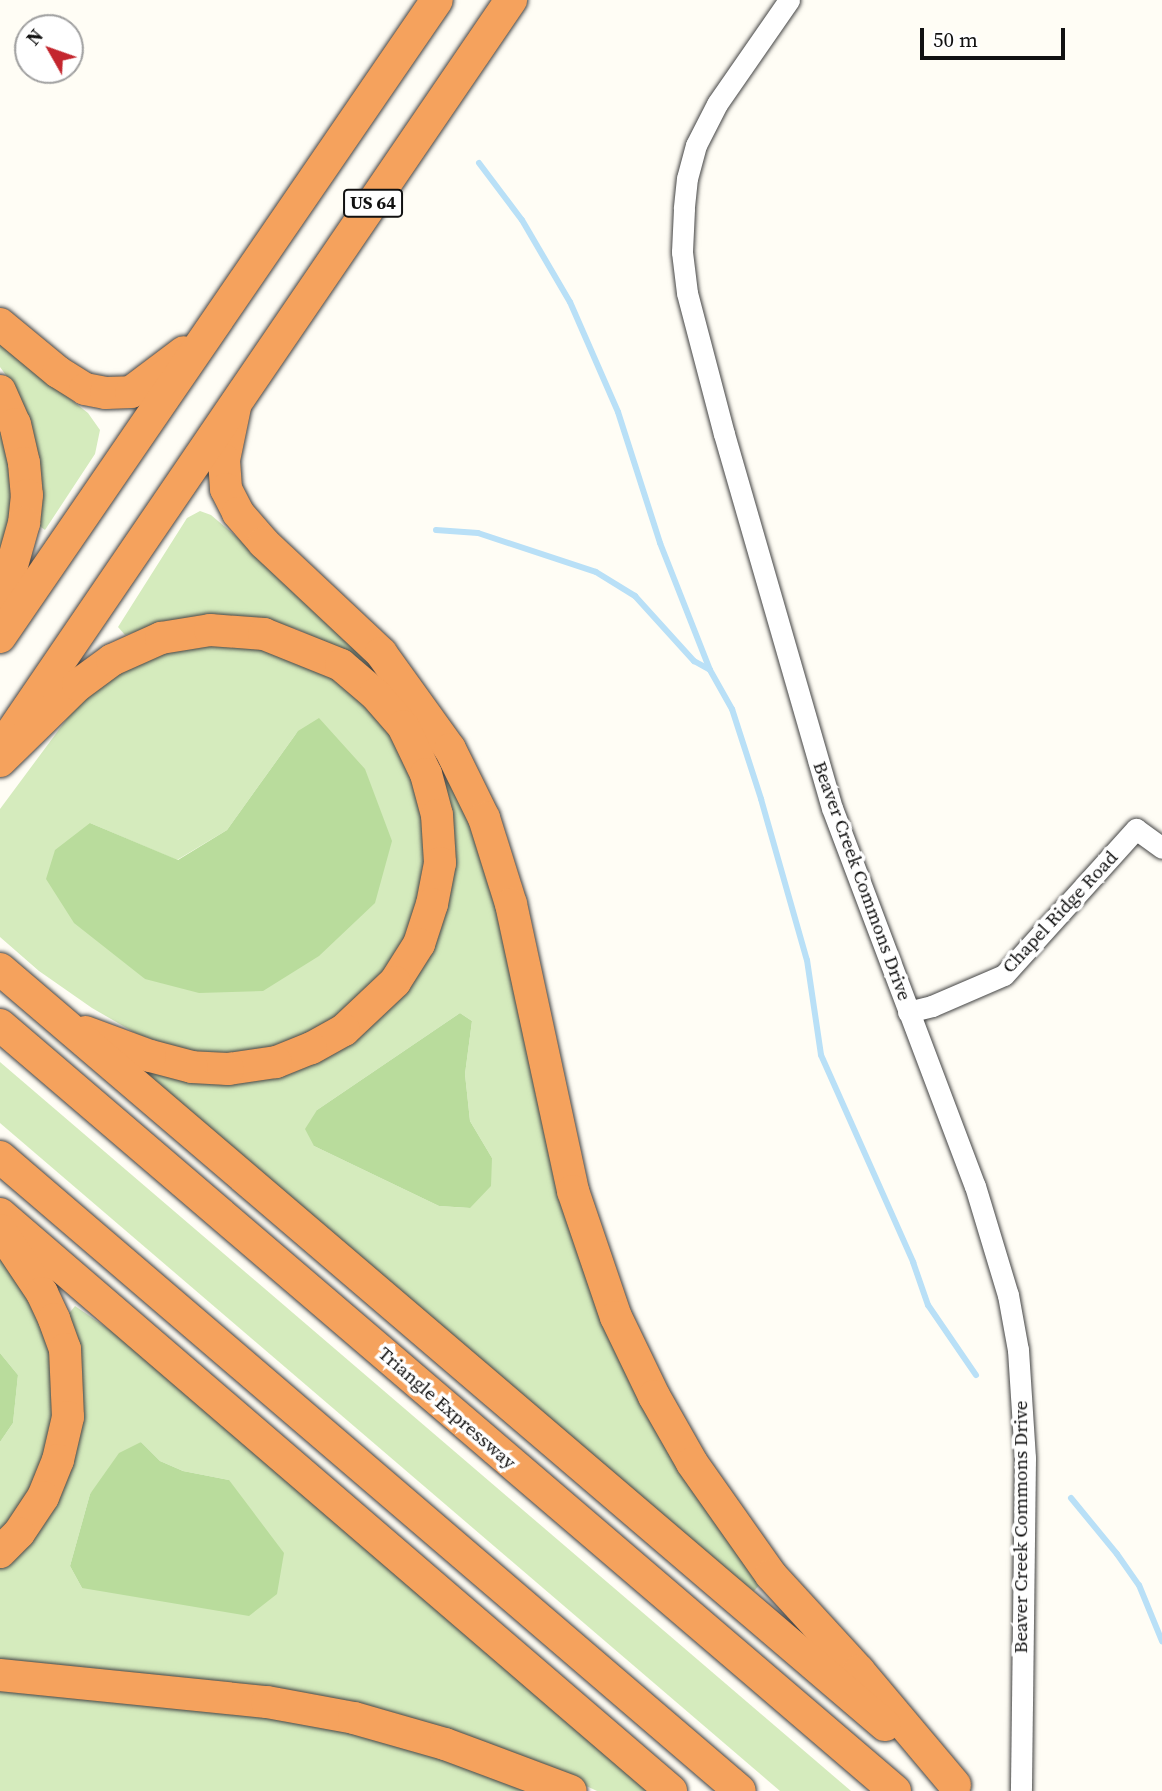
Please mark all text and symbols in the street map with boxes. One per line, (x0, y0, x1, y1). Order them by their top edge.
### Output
north arrow (14, 14, 84, 84)
scale bar (924, 14, 1069, 58)
text: N (20, 23, 49, 50)
text: 50 m (933, 25, 978, 54)
road number: US 64 (342, 188, 404, 218)
street label: Beaver Creek Commons Drive (808, 758, 916, 1004)
street label: Chapel Ridge Road (998, 846, 1122, 978)
street label: Triangle Expressway (374, 1342, 520, 1474)
street label: Beaver Creek Commons Drive (1010, 1400, 1032, 1654)

